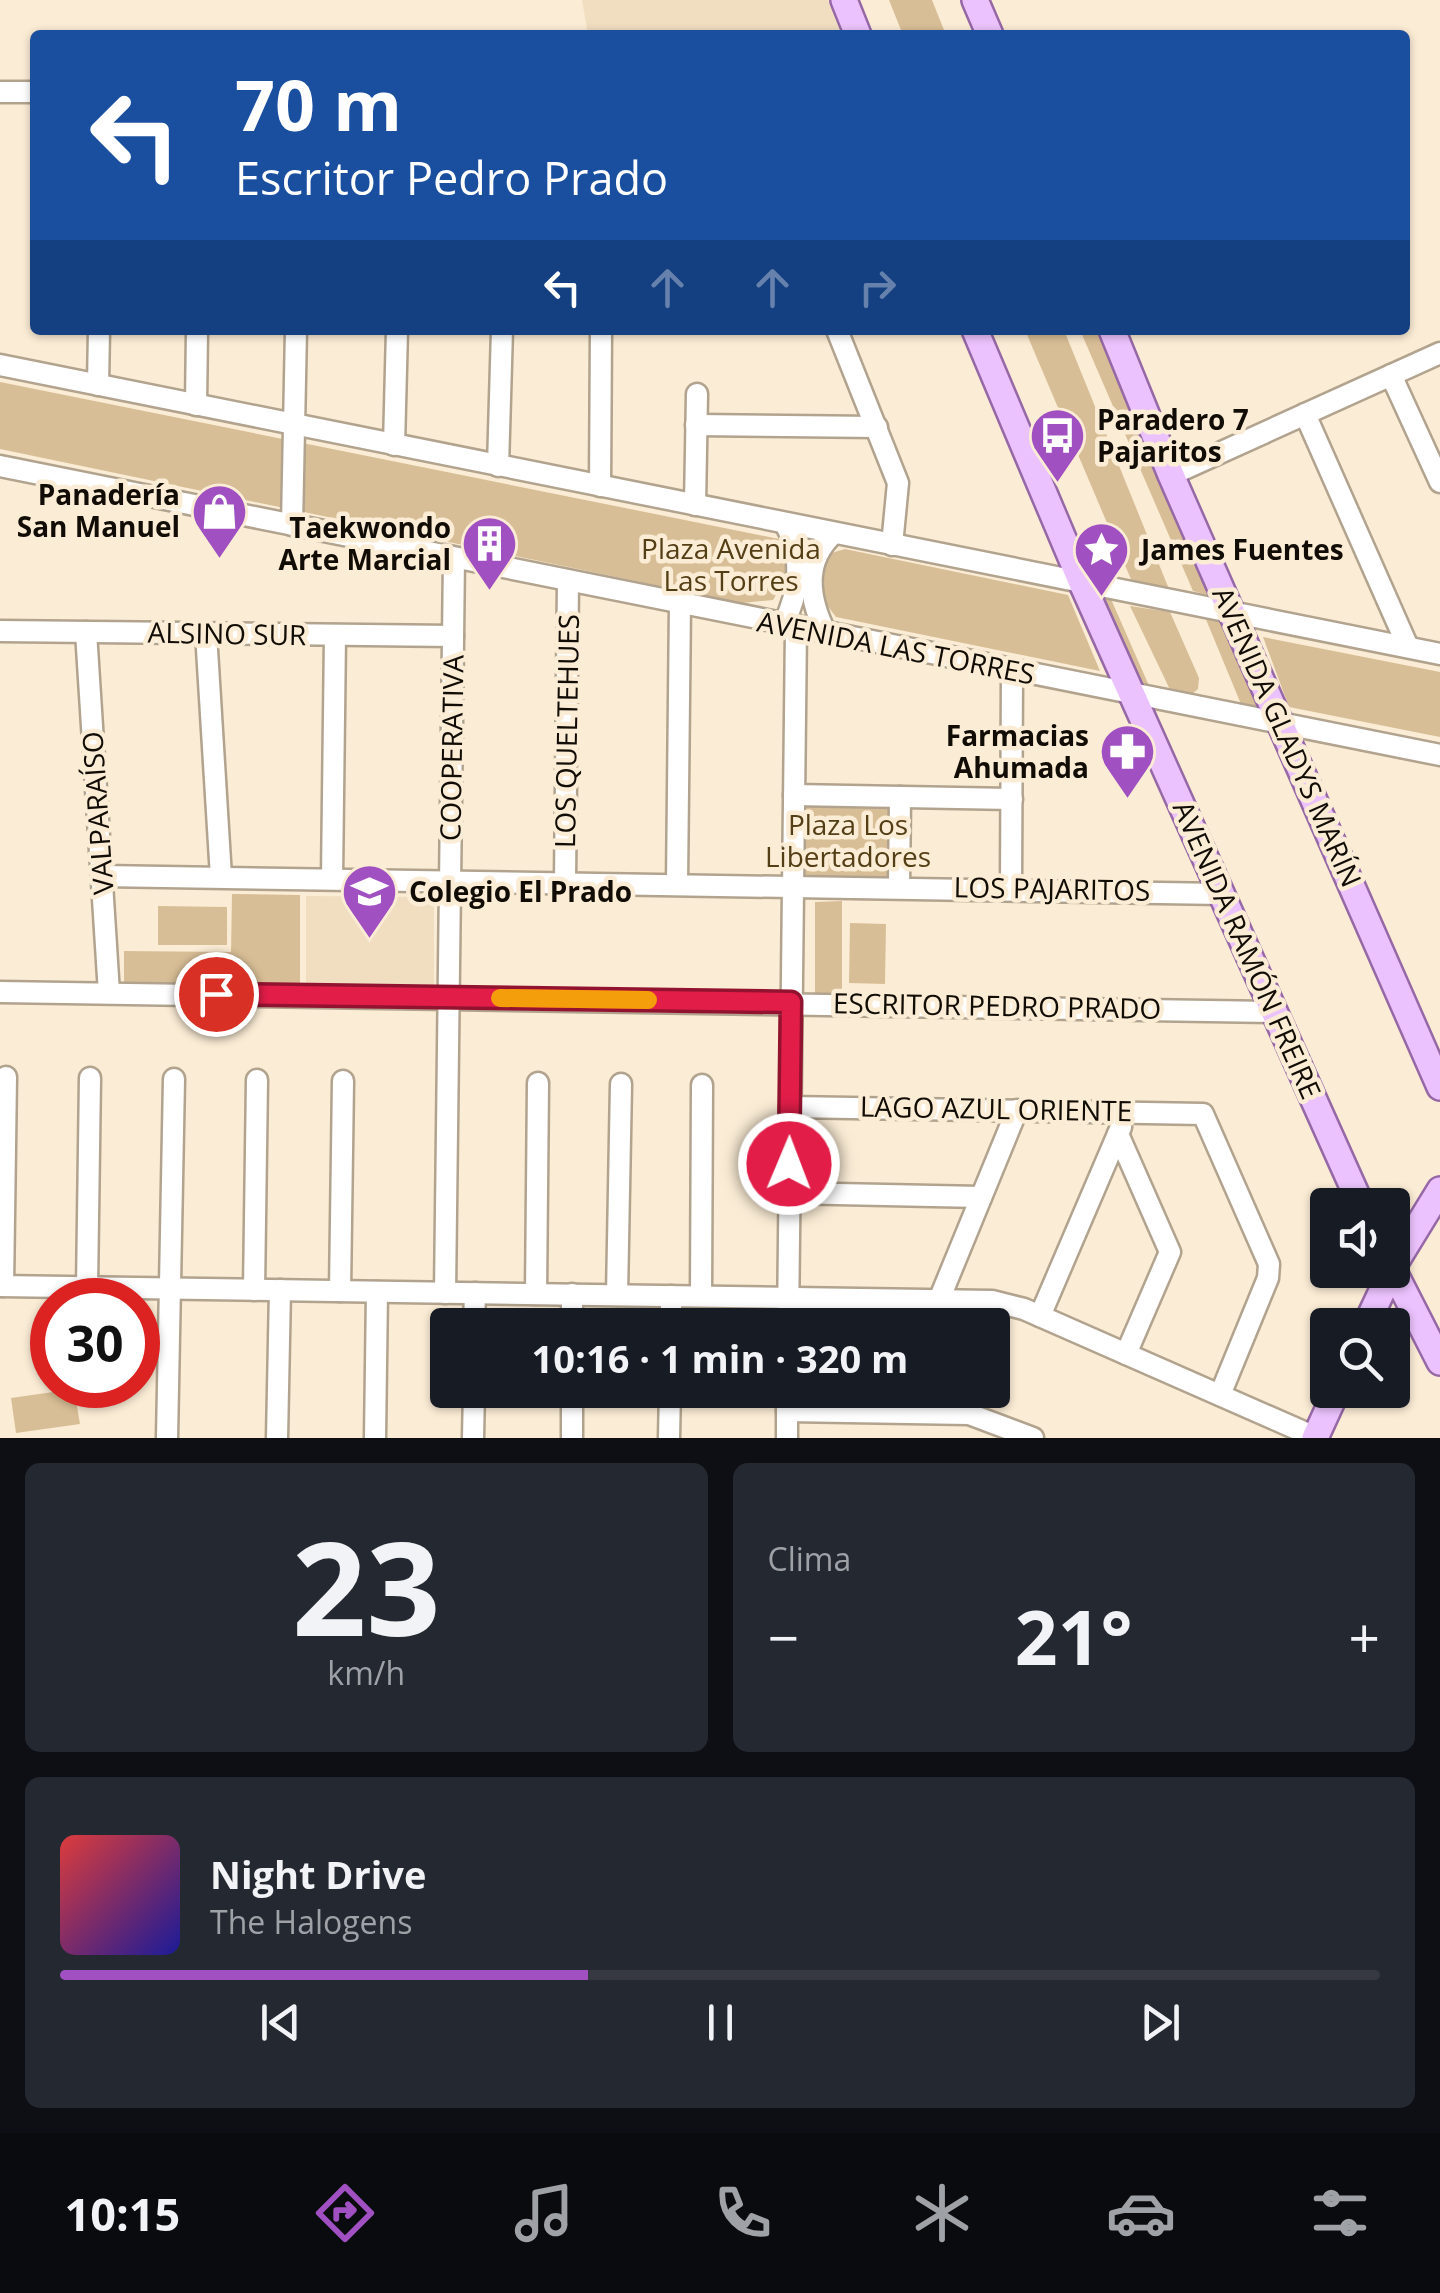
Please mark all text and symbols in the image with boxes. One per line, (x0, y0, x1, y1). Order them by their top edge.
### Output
text: 70 m (235, 56, 402, 152)
icon: left (70, 70, 200, 200)
text: Escritor Pedro Prado (235, 147, 668, 208)
icon: left (535, 260, 590, 315)
icon: ahead (640, 260, 695, 315)
icon: ahead (745, 260, 800, 315)
icon: right (850, 260, 905, 315)
place label: Paradero 7 Pajaritos (1097, 400, 1249, 470)
bus stop icon: Paradero 7 Pajaritos (1028, 406, 1088, 485)
place label: Panadería San Manuel (17, 475, 180, 545)
shop icon: Panadería San Manuel (189, 481, 249, 560)
place label: Taekwondo Arte Marcial (279, 508, 451, 578)
building icon: Taekwondo Arte Marcial (460, 514, 520, 593)
place icon: James Fuentes (1072, 520, 1132, 599)
park label: Plaza Avenida Las Torres (641, 529, 821, 599)
place label: James Fuentes (1138, 530, 1344, 568)
street label: AVENIDA GLADYS MARÍN (1205, 581, 1371, 893)
street label: AVENIDA LAS TORRES (754, 601, 1038, 693)
street label: ALSINO SUR (147, 613, 307, 653)
street label: LOS QUELTEHUES (545, 613, 587, 848)
street label: COOPERATIVA (430, 654, 472, 841)
place label: Farmacias Ahumada (946, 716, 1089, 786)
pharmacy icon: Farmacias Ahumada (1098, 722, 1158, 801)
street label: VALPARAÍSO (72, 730, 122, 896)
street label: AVENIDA RAMÓN FREIRE (1165, 795, 1331, 1105)
park label: Plaza Los Libertadores (765, 805, 931, 875)
school or university icon: Colegio El Prado (340, 862, 400, 941)
street label: LOS PAJARITOS (953, 867, 1151, 909)
place label: Colegio El Prado (409, 872, 632, 910)
pin (174, 952, 259, 1037)
icon: arrive (189, 967, 244, 1022)
street label: ESCRITOR PEDRO PRADO (833, 983, 1162, 1027)
street label: LAGO AZUL ORIENTE (860, 1087, 1132, 1129)
position arrow (737, 1112, 841, 1216)
map controls (1310, 1188, 1410, 1408)
button: sound (1310, 1188, 1410, 1288)
speed limit sign: 30 (30, 1278, 160, 1408)
button: search (1310, 1308, 1410, 1408)
text: 10:16 · 1 min · 320 m (532, 1332, 908, 1384)
text: 23 (292, 1497, 441, 1674)
text: Clima (768, 1537, 851, 1580)
text: 21° (1015, 1585, 1133, 1687)
text: − (768, 1599, 799, 1674)
text: + (1349, 1599, 1380, 1674)
text: km/h (327, 1651, 405, 1694)
text: Night Drive (210, 1848, 426, 1900)
text: The Halogens (210, 1900, 412, 1943)
icon: previous (253, 1995, 308, 2050)
icon: pause (693, 1995, 748, 2050)
icon: next (1133, 1995, 1188, 2050)
icon: directions (310, 2178, 380, 2248)
icon: music (509, 2178, 579, 2248)
icon: phone (708, 2178, 778, 2248)
icon: climate (907, 2178, 977, 2248)
icon: car (1106, 2178, 1176, 2248)
icon: filters (1305, 2178, 1375, 2248)
text: 10:15 (65, 2183, 180, 2244)

